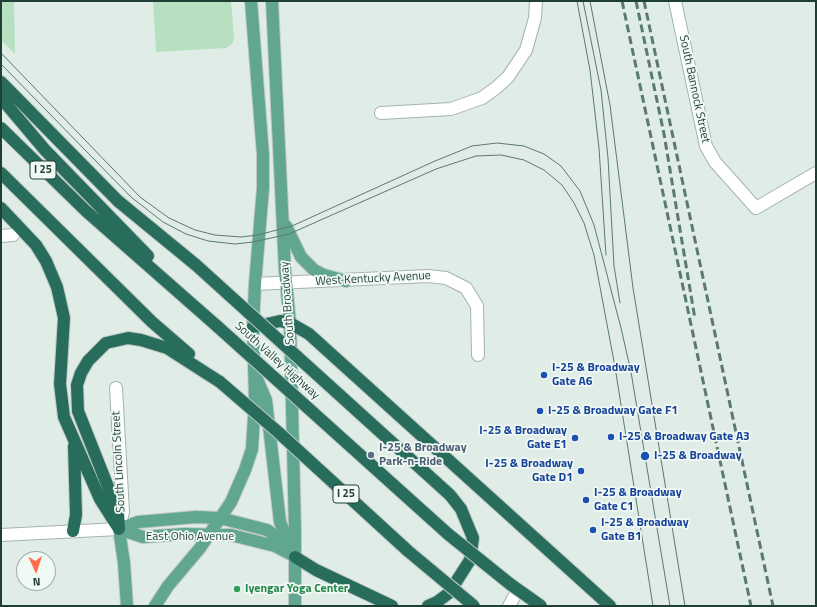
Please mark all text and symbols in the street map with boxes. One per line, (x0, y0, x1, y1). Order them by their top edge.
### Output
street label: South Bannock Street (676, 34, 712, 144)
road number: I 25 (30, 161, 56, 179)
street label: South Broadway (278, 261, 298, 345)
street label: West Kentucky Avenue (315, 269, 431, 289)
street label: South Valley Highway (232, 319, 322, 403)
place label: I-25 & Broadway Gate A6 (552, 361, 640, 389)
marker: I-25 & Broadway Gate A6 (539, 370, 549, 380)
place label: I-25 & Broadway Gate F1 (548, 404, 678, 418)
marker: I-25 & Broadway Gate F1 (535, 406, 545, 416)
street label: South Lincoln Street (109, 411, 129, 513)
place label: I-25 & Broadway Gate E1 (479, 424, 567, 452)
place label: I-25 & Broadway Gate A3 (619, 430, 750, 444)
marker: I-25 & Broadway Gate A3 (606, 432, 616, 442)
marker: I-25 & Broadway Gate E1 (570, 433, 580, 443)
place label: I-25 & Broadway Park-n-Ride (379, 441, 467, 469)
place label: I-25 & Broadway (654, 449, 742, 463)
marker: I-25 & Broadway Park-n-Ride (366, 450, 376, 460)
marker: I-25 & Broadway (639, 450, 651, 462)
place label: I-25 & Broadway Gate D1 (485, 457, 573, 485)
marker: I-25 & Broadway Gate D1 (576, 466, 586, 476)
road number: I 25 (333, 485, 359, 503)
place label: I-25 & Broadway Gate C1 (594, 486, 682, 514)
marker: I-25 & Broadway Gate C1 (581, 495, 591, 505)
place label: I-25 & Broadway Gate B1 (601, 516, 689, 544)
marker: I-25 & Broadway Gate B1 (588, 525, 598, 535)
street label: East Ohio Avenue (146, 530, 234, 544)
north arrow (16, 551, 56, 591)
text: N (32, 574, 41, 590)
place label: Iyengar Yoga Center (245, 582, 348, 596)
marker: Iyengar Yoga Center (232, 584, 242, 594)

